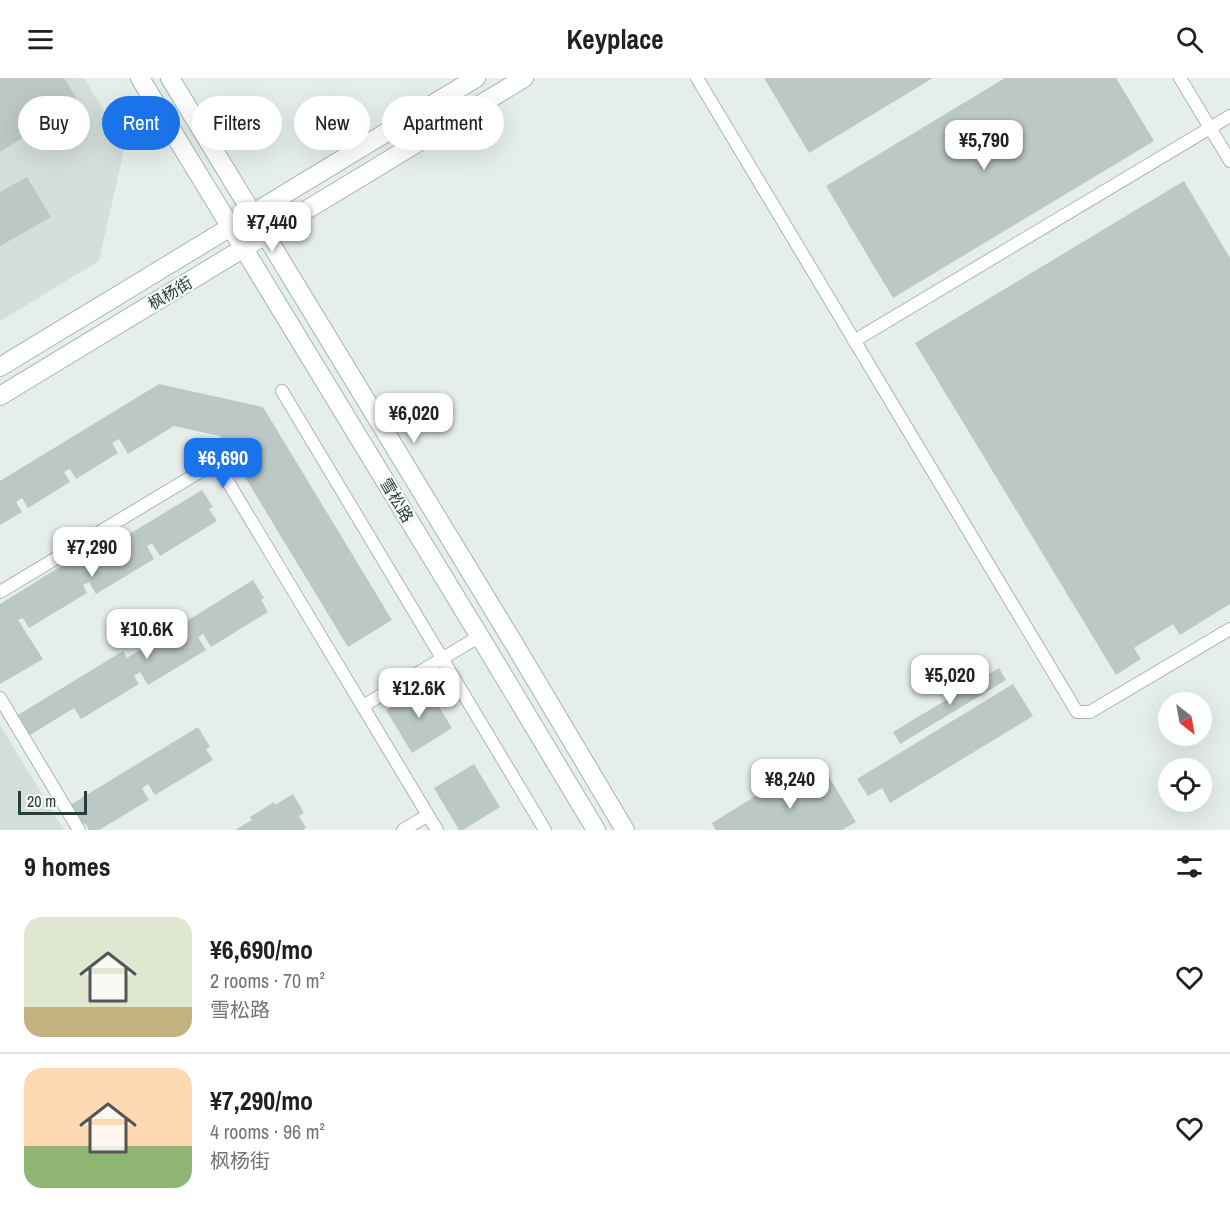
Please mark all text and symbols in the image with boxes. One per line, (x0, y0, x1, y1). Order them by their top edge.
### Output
text: Keyplace (566, 21, 664, 57)
icon: menu (24, 23, 57, 56)
icon: search (1173, 23, 1206, 56)
chip: Buy (18, 96, 90, 150)
chip: Rent (102, 96, 180, 150)
chip: Filters (192, 96, 282, 150)
chip: New (294, 96, 370, 150)
chip: Apartment (382, 96, 504, 150)
pin: ¥5,790 (935, 120, 1033, 171)
text: ¥5,790 (959, 126, 1009, 153)
pin: ¥7,440 (223, 202, 321, 253)
text: ¥7,440 (247, 208, 297, 235)
street label: 枫杨街 (144, 271, 196, 315)
pin: ¥6,020 (365, 393, 463, 444)
text: ¥6,020 (389, 399, 439, 426)
pin: ¥6,690 (174, 438, 272, 489)
text: ¥6,690 (198, 444, 248, 471)
street label: 雪松路 (375, 474, 419, 526)
pin: ¥7,290 (43, 527, 141, 578)
text: ¥7,290 (67, 533, 117, 560)
pin: ¥10.6K (98, 609, 196, 660)
text: ¥10.6K (121, 615, 173, 642)
pin: ¥5,020 (901, 655, 999, 706)
text: ¥5,020 (925, 661, 975, 688)
pin: ¥12.6K (370, 668, 468, 719)
text: ¥12.6K (393, 674, 445, 701)
north arrow (1158, 692, 1212, 746)
map controls (1158, 692, 1212, 812)
button: locate (1158, 758, 1212, 812)
pin: ¥8,240 (741, 759, 839, 810)
text: ¥8,240 (765, 765, 815, 792)
scale bar (18, 788, 87, 816)
text: 20 m (27, 790, 56, 812)
text: 9 homes (24, 849, 111, 884)
icon: filters (1173, 850, 1206, 883)
text: ¥6,690/mo (210, 932, 313, 967)
icon: home (72, 941, 144, 1013)
icon: heart (1173, 961, 1206, 994)
text: 2 rooms · 70 m² (210, 967, 325, 994)
text: 雪松路 (210, 996, 270, 1023)
text: ¥7,290/mo (210, 1083, 313, 1118)
icon: home (72, 1092, 144, 1164)
icon: heart (1173, 1112, 1206, 1145)
text: 4 rooms · 96 m² (210, 1118, 325, 1145)
text: 枫杨街 (210, 1147, 270, 1174)

